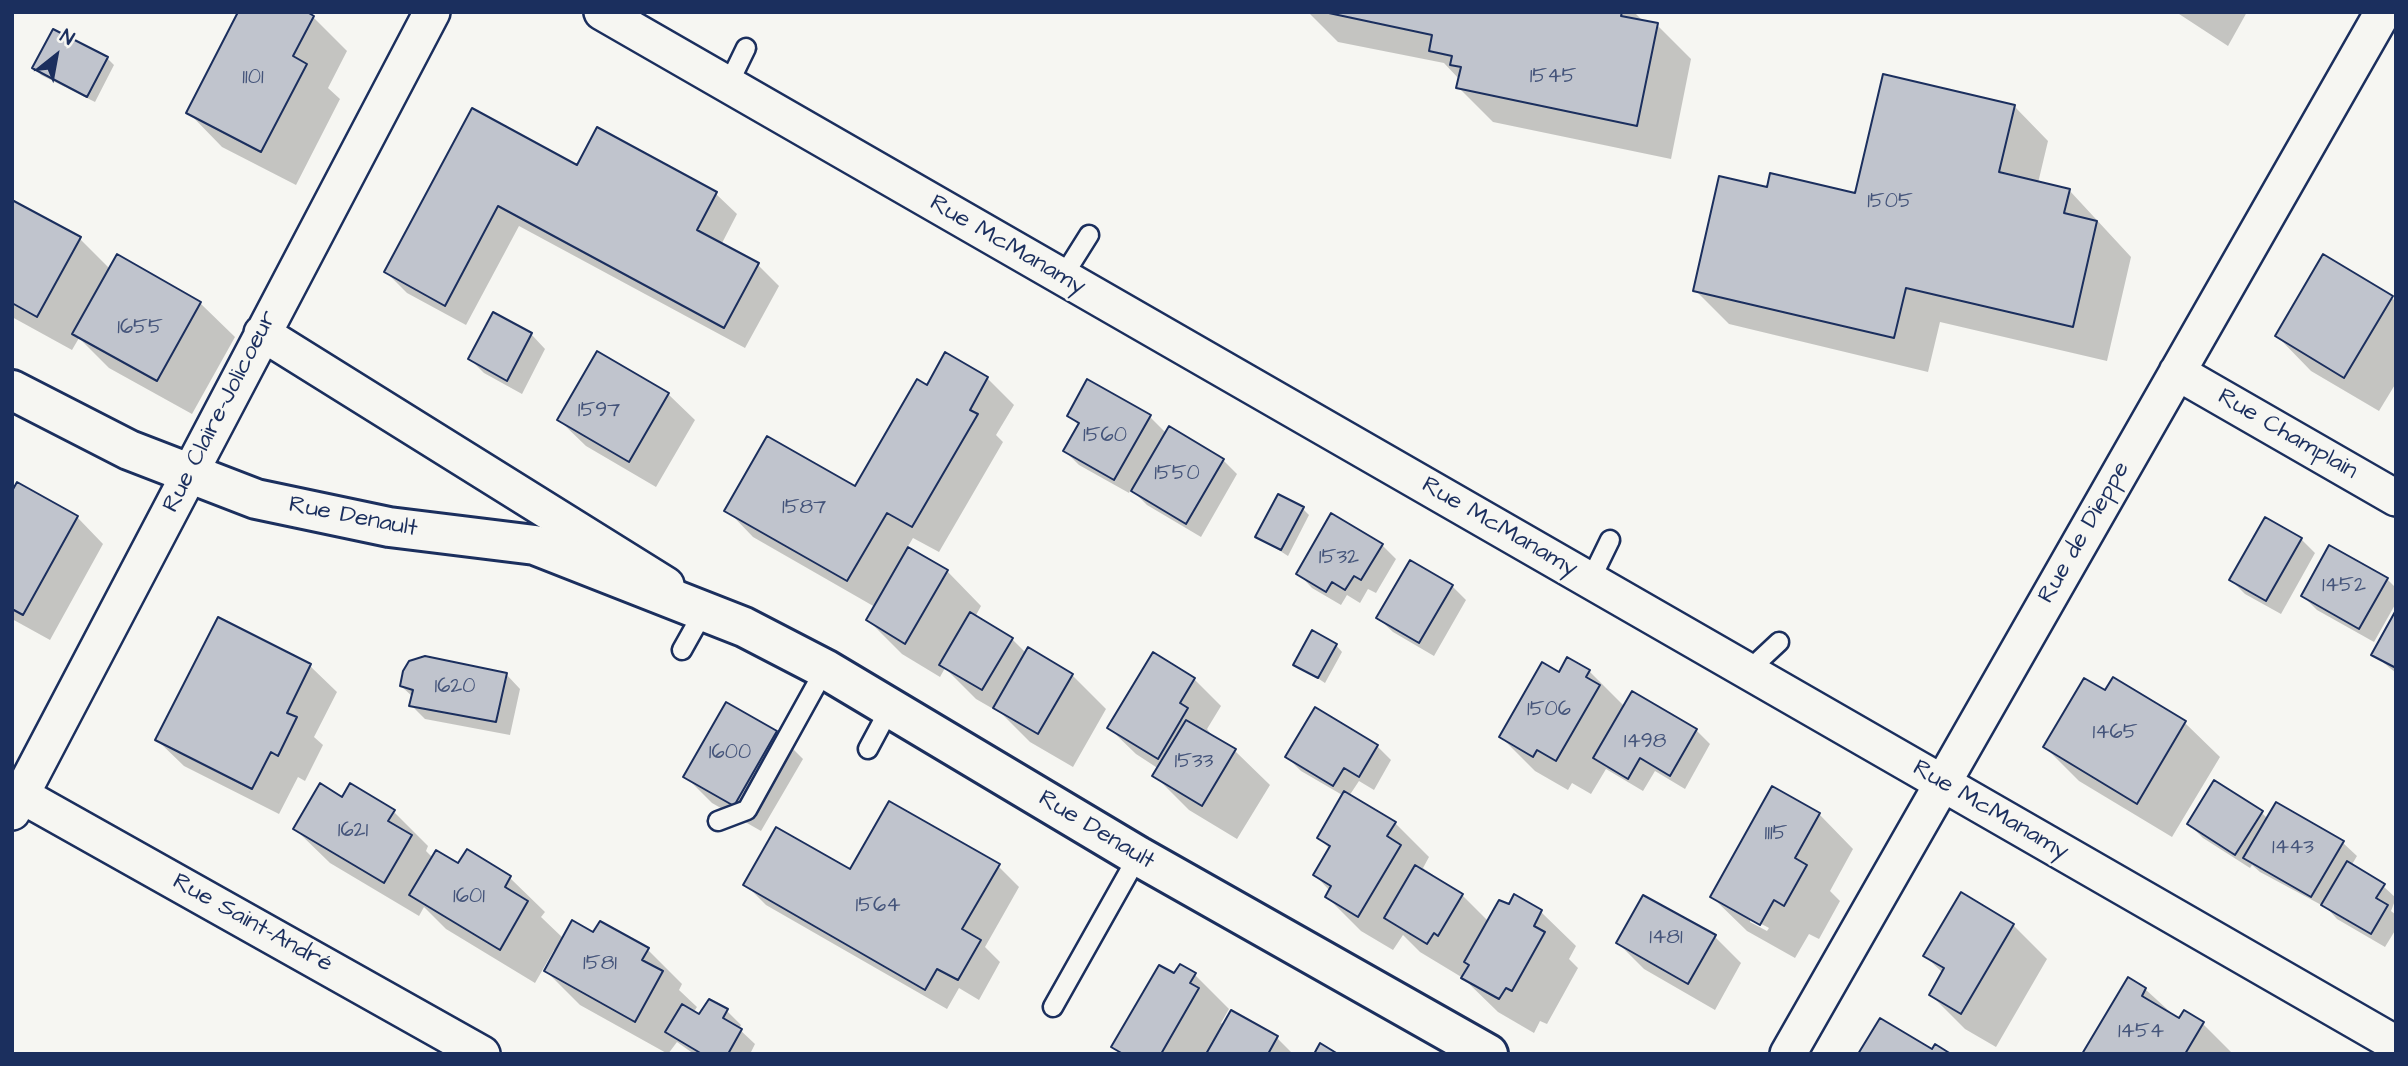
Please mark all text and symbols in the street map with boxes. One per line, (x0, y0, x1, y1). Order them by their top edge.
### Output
north arrow (21, 21, 91, 91)
text: N (55, 23, 79, 52)
house number: 1545 (1530, 65, 1576, 91)
house number: 1101 (242, 66, 264, 92)
street label: Rue McManamy (924, 190, 1090, 302)
house number: 1505 (1867, 190, 1913, 216)
street label: Rue Claire-Jolicoeur (158, 306, 284, 518)
house number: 1655 (117, 316, 163, 342)
street label: Rue Champlain (2212, 383, 2362, 487)
house number: 1597 (578, 399, 620, 425)
house number: 1560 (1083, 424, 1127, 450)
street label: Rue de Dieppe (2033, 457, 2137, 609)
house number: 1550 (1154, 462, 1200, 488)
street label: Rue McManamy (1416, 472, 1582, 584)
street label: Rue Denault (286, 491, 420, 545)
house number: 1587 (782, 496, 826, 522)
house number: 1532 (1319, 546, 1359, 572)
house number: 1452 (2322, 574, 2366, 600)
house number: 1620 (434, 675, 476, 701)
house number: 1506 (1527, 698, 1571, 724)
house number: 1465 (2092, 721, 2138, 747)
house number: 1498 (1624, 730, 1666, 756)
house number: 1600 (709, 741, 751, 767)
house number: 1533 (1175, 750, 1213, 776)
street label: Rue McManamy (1907, 755, 2073, 867)
street label: Rue Denault (1033, 785, 1159, 877)
house number: 1621 (338, 819, 368, 845)
house number: 1115 (1765, 822, 1787, 848)
house number: 1443 (2272, 836, 2314, 862)
street label: Rue Saint-André (167, 868, 337, 980)
house number: 1601 (453, 885, 485, 911)
house number: 1564 (855, 894, 901, 920)
house number: 1481 (1649, 926, 1683, 952)
house number: 1581 (583, 952, 617, 978)
house number: 1454 (2118, 1020, 2164, 1046)

